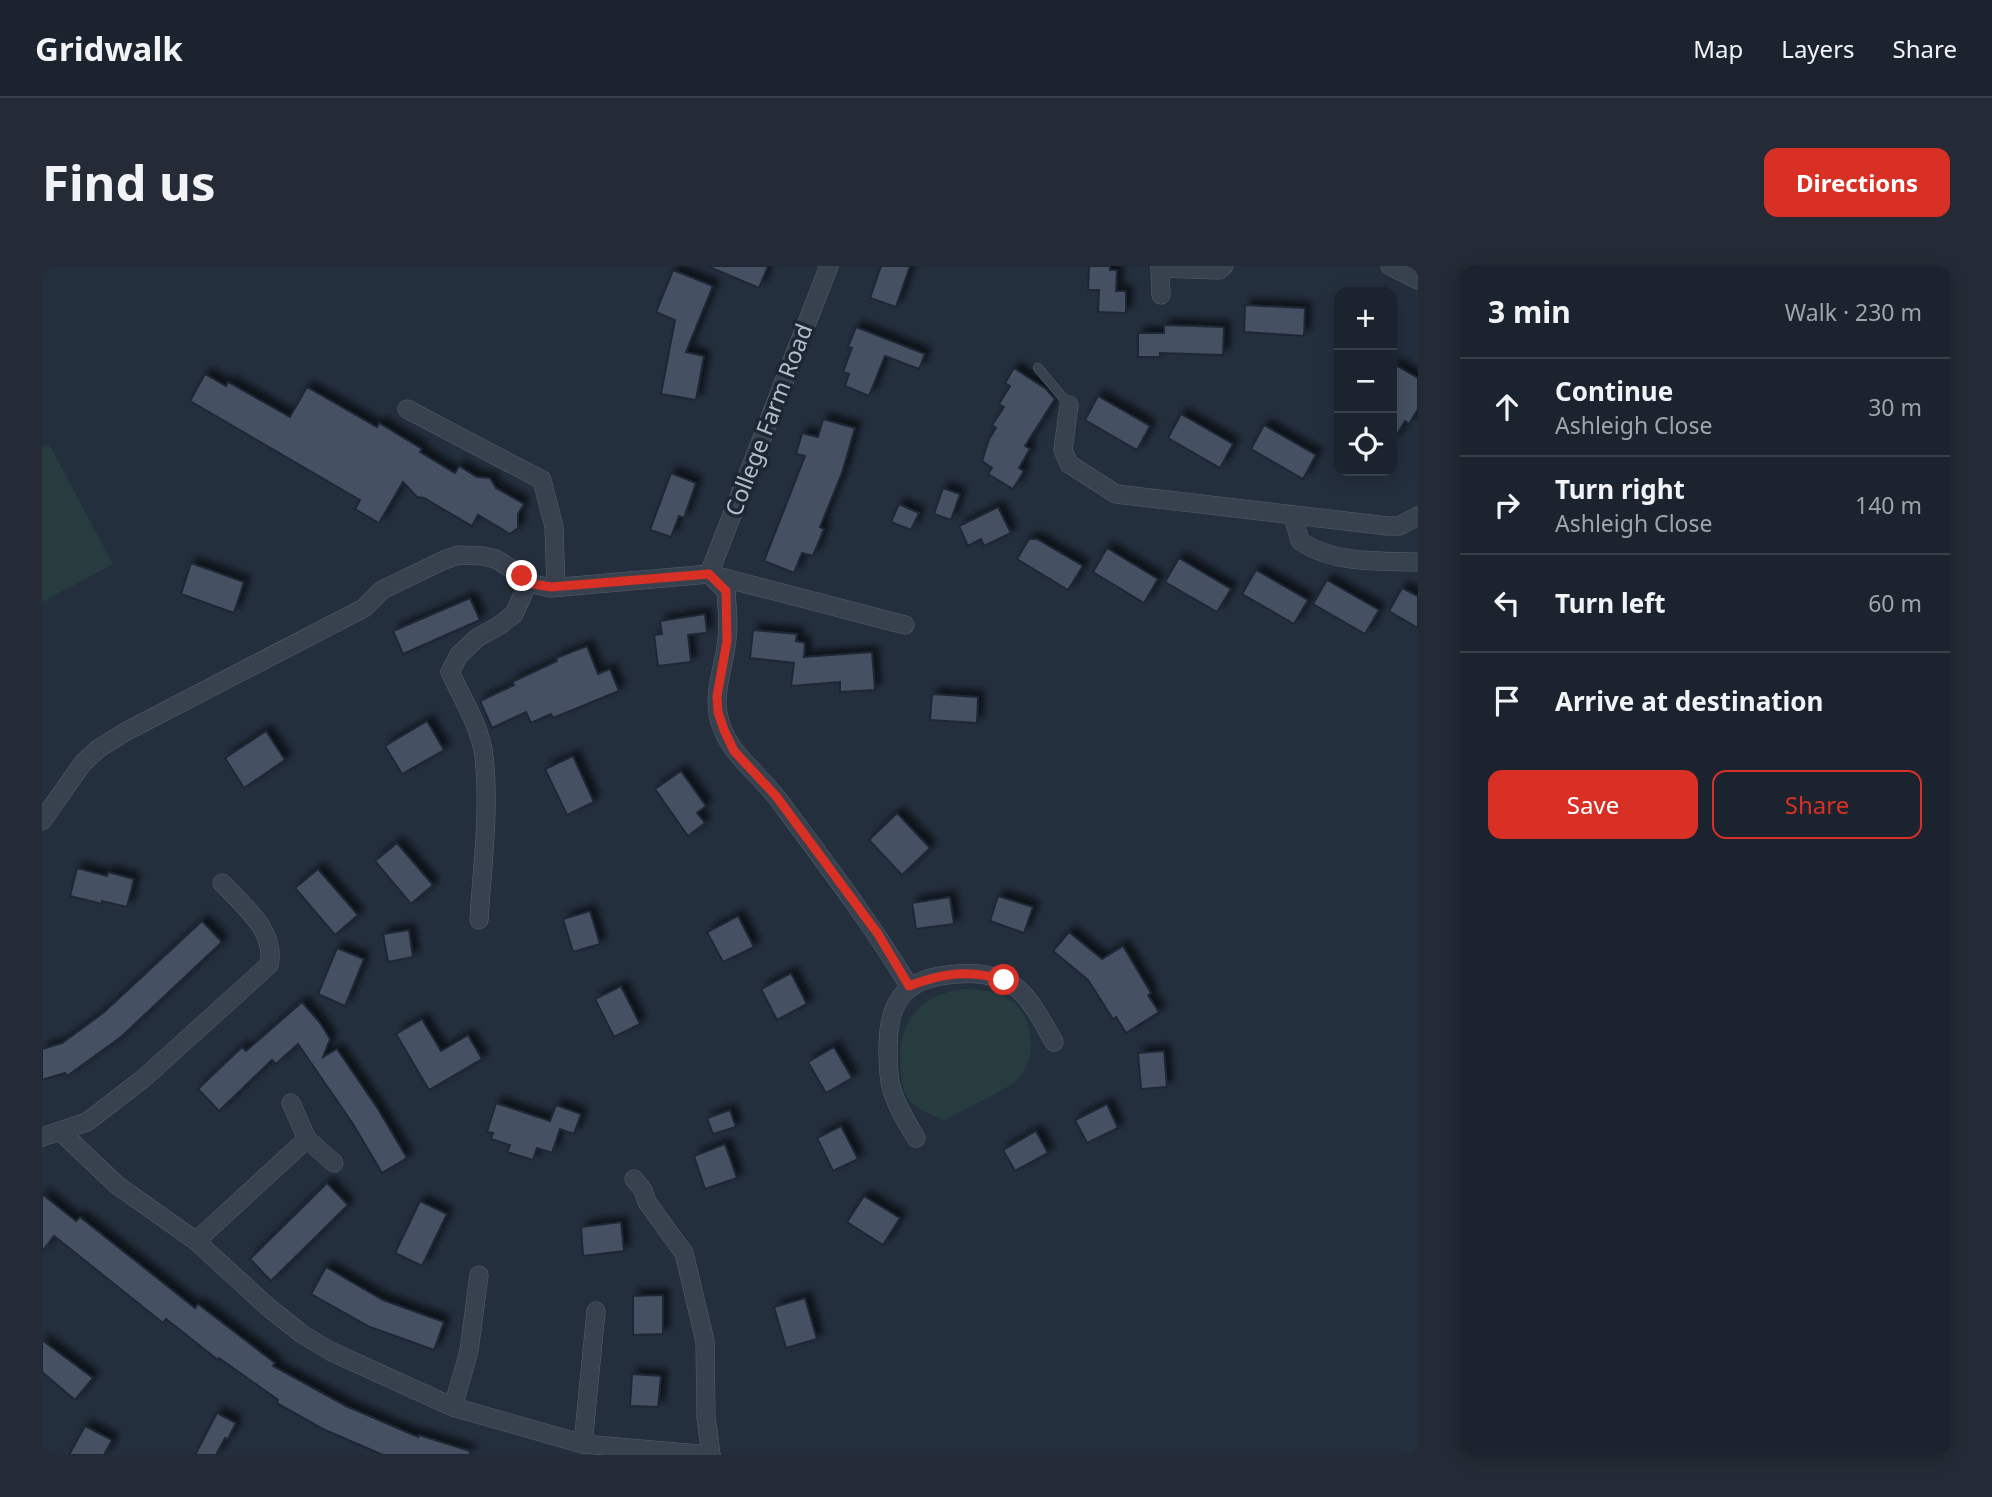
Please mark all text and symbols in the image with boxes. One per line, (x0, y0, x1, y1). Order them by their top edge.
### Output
text: Gridwalk (35, 26, 183, 71)
text: Map (1693, 32, 1743, 65)
text: Layers (1781, 32, 1855, 65)
text: Share (1893, 32, 1957, 65)
button: Directions (1764, 148, 1950, 217)
text: Find us (42, 149, 216, 215)
map controls (1334, 287, 1397, 476)
button: + (1334, 287, 1397, 350)
text: 3 min (1488, 291, 1571, 332)
text: Walk · 230 m (1785, 296, 1922, 328)
street label: College Farm Road (717, 319, 819, 520)
button: − (1334, 350, 1397, 413)
text: Continue (1555, 373, 1673, 409)
icon: ahead (1488, 388, 1526, 426)
text: 30 m (1868, 391, 1922, 423)
text: Ashleigh Close (1555, 409, 1712, 441)
button: locate (1334, 413, 1397, 476)
text: Turn right (1555, 471, 1685, 507)
icon: right (1488, 486, 1526, 524)
text: 140 m (1855, 489, 1922, 521)
text: Ashleigh Close (1555, 507, 1712, 539)
route end (506, 560, 537, 591)
icon: left (1488, 584, 1526, 622)
text: Turn left (1555, 585, 1666, 621)
text: 60 m (1868, 587, 1922, 619)
icon: arrive (1488, 682, 1526, 720)
text: Arrive at destination (1555, 683, 1824, 719)
button: Save (1488, 770, 1698, 839)
button: Share (1712, 770, 1922, 839)
route start (988, 964, 1019, 995)

